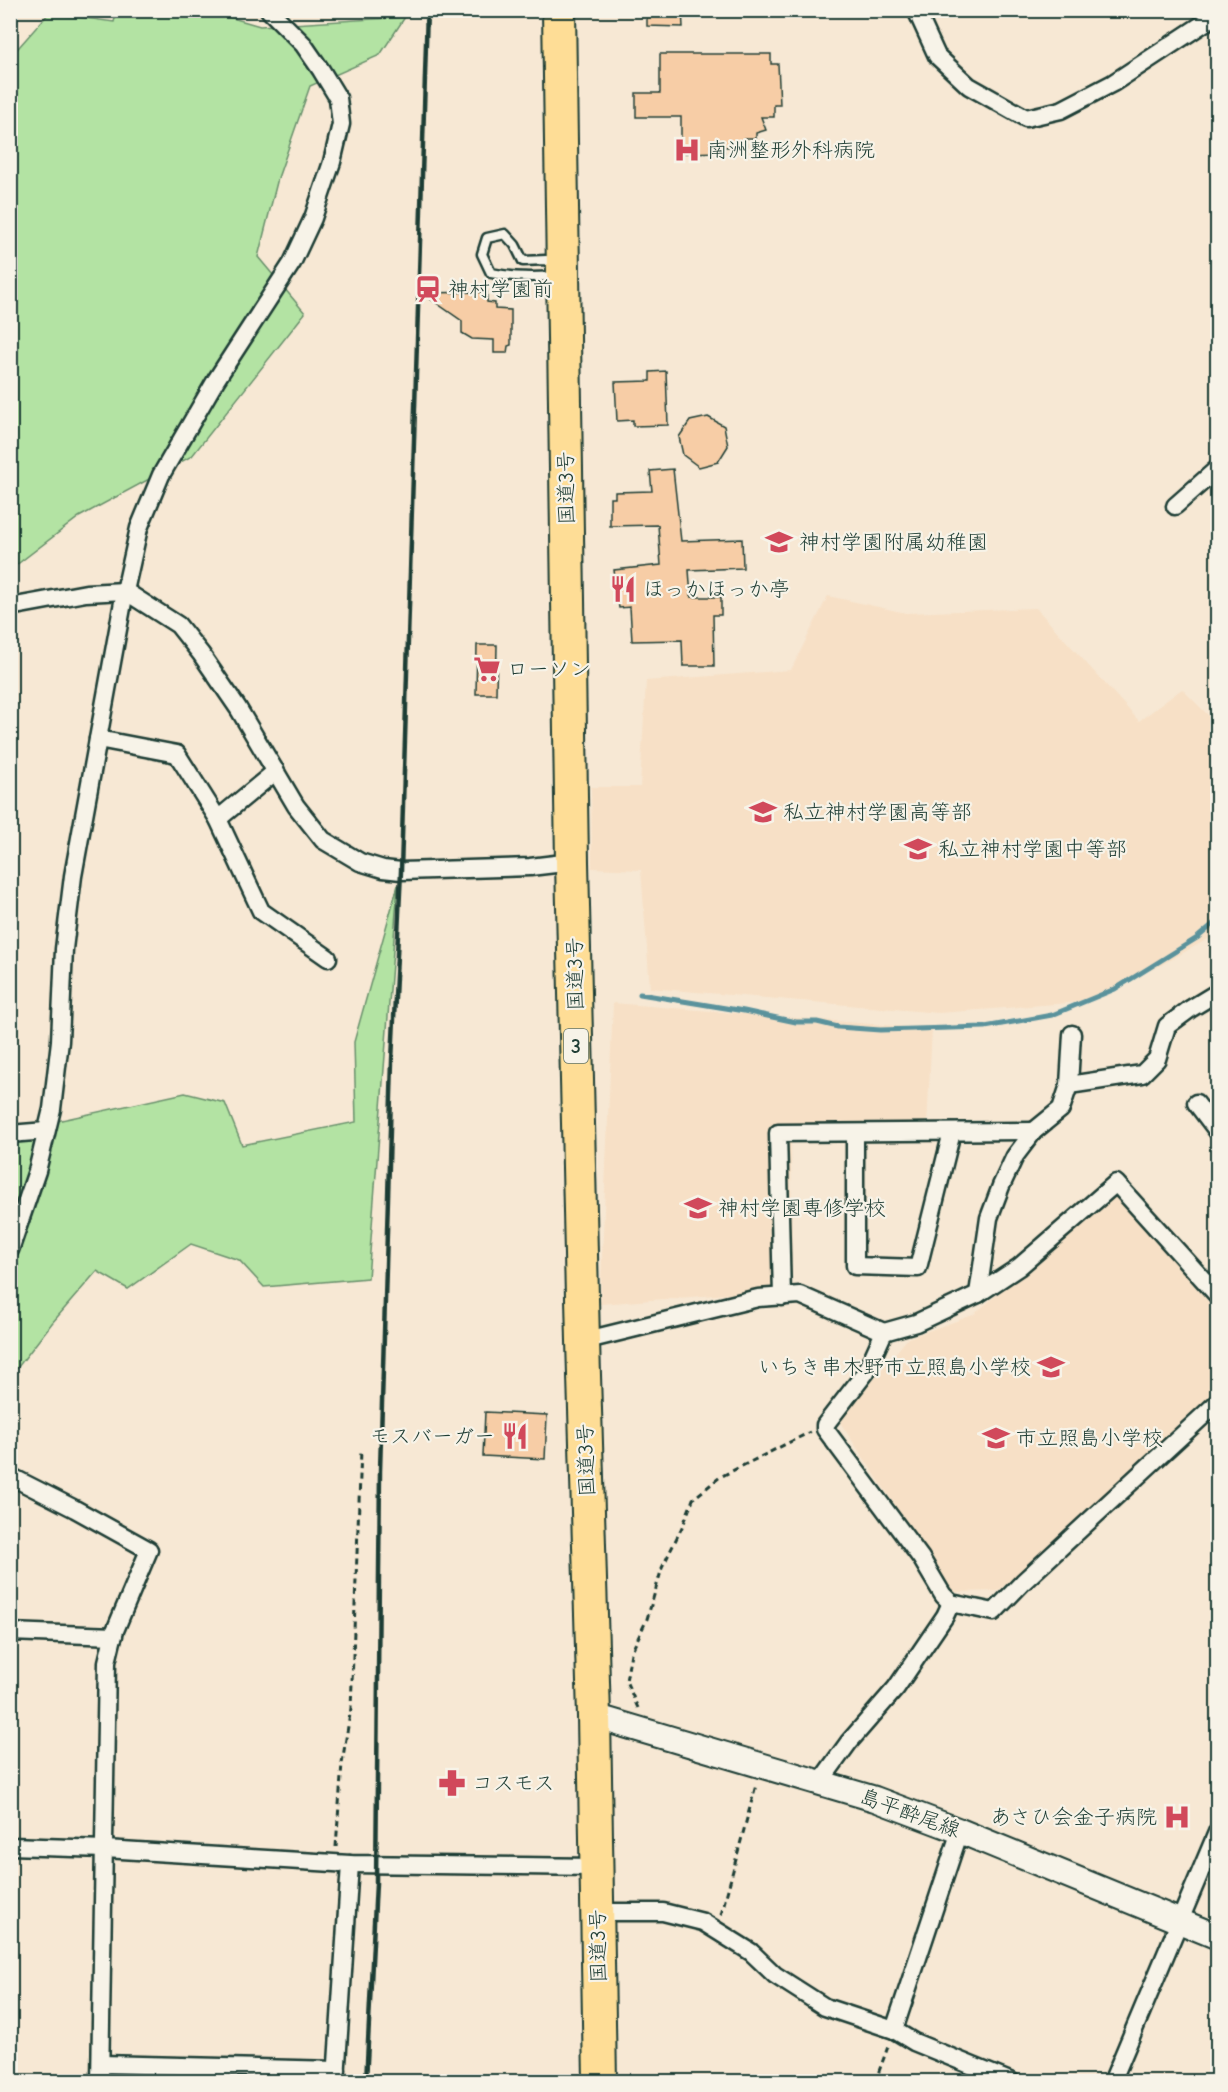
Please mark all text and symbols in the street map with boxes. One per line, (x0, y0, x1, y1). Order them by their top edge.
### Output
hospital icon: 南洲整形外科病院 (672, 135, 702, 165)
place label: 南洲整形外科病院 (707, 138, 875, 162)
station icon: 神村学園前 (413, 274, 443, 304)
place label: 神村学園前 (448, 277, 553, 301)
street label: 国道3号 (553, 451, 579, 525)
school or university icon: 神村学園附属幼稚園 (764, 527, 794, 557)
place label: 神村学園附属幼稚園 (799, 530, 988, 554)
restaurant icon: ほっかほっか亭 (608, 574, 638, 604)
place label: ほっかほっか亭 (643, 577, 790, 601)
supermarket icon: ローソン (472, 654, 502, 684)
place label: ローソン (507, 657, 591, 681)
school or university icon: 私立神村学園高等部 (748, 797, 778, 827)
place label: 私立神村学園高等部 (783, 800, 972, 824)
school or university icon: 私立神村学園中等部 (903, 834, 933, 864)
place label: 私立神村学園中等部 (938, 837, 1127, 861)
street label: 国道3号 (562, 937, 588, 1011)
road number: 3 (564, 1029, 588, 1063)
school or university icon: 神村学園専修学校 (683, 1193, 713, 1223)
place label: 神村学園専修学校 (718, 1196, 886, 1220)
school or university icon: いちき串木野市立照島小学校 (1036, 1352, 1066, 1382)
place label: いちき串木野市立照島小学校 (758, 1355, 1031, 1379)
restaurant icon: モスバーガー (500, 1421, 530, 1451)
street label: 国道3号 (573, 1423, 599, 1497)
school or university icon: 市立照島小学校 (981, 1423, 1011, 1453)
place label: モスバーガー (369, 1424, 495, 1448)
place label: 市立照島小学校 (1016, 1426, 1163, 1450)
pharmacy icon: コスモス (437, 1768, 467, 1798)
place label: コスモス (472, 1771, 555, 1795)
street label: 島平酔尾線 (857, 1784, 963, 1842)
hospital icon: あさひ会金子病院 (1162, 1802, 1192, 1832)
place label: あさひ会金子病院 (990, 1805, 1157, 1829)
street label: 国道3号 (585, 1909, 611, 1983)

